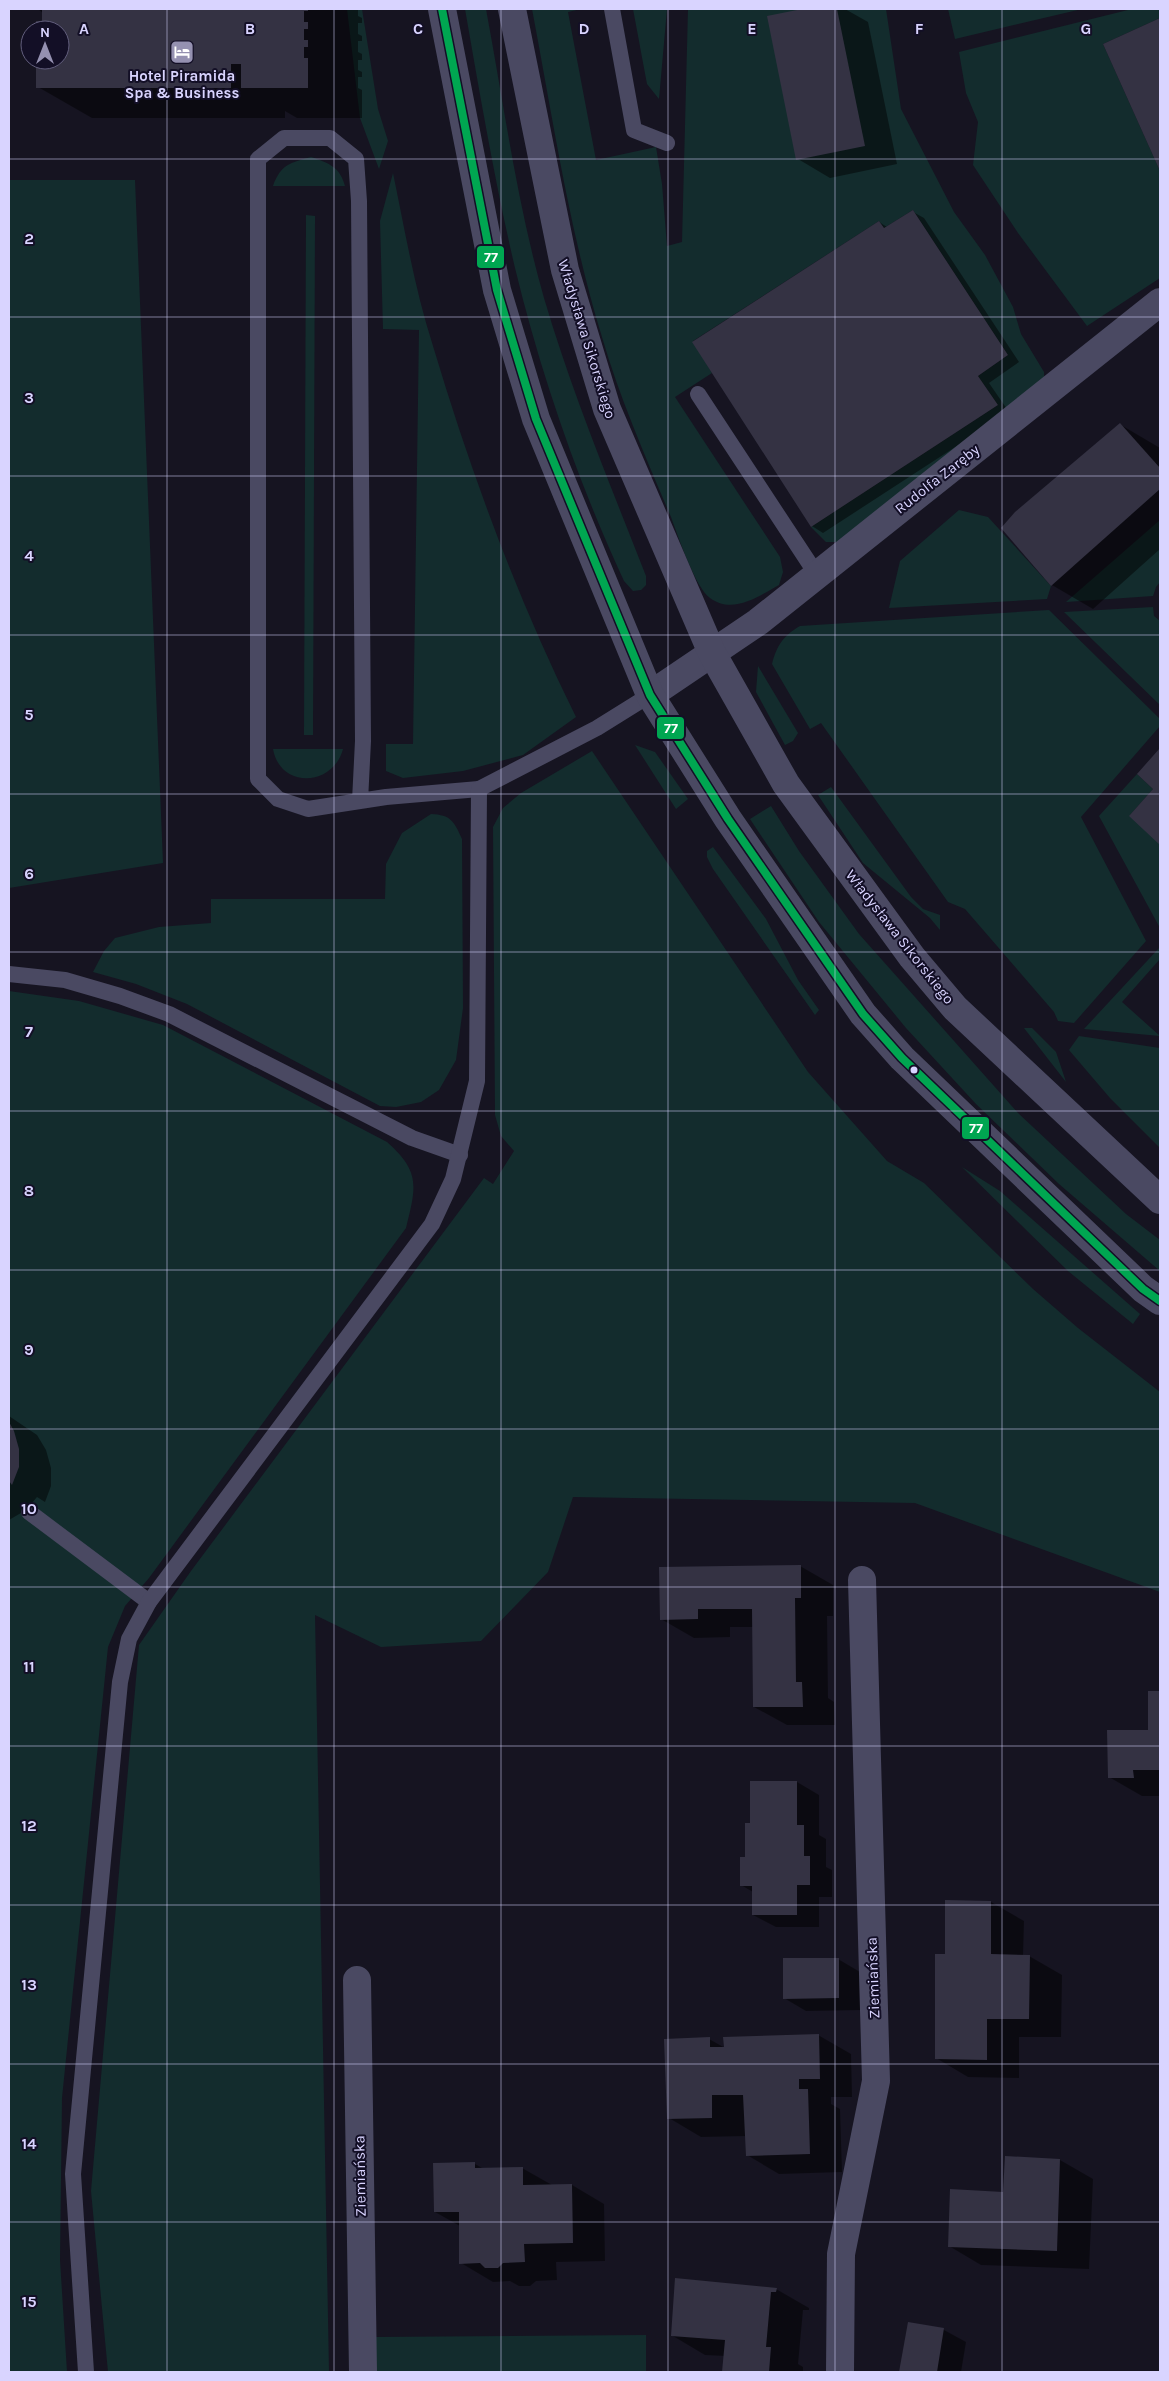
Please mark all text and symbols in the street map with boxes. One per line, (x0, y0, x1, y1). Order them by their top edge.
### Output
text: A (79, 19, 89, 38)
text: B (245, 19, 255, 38)
text: C (413, 19, 423, 38)
text: D (579, 19, 590, 38)
text: E (747, 19, 757, 38)
text: F (915, 19, 924, 38)
text: G (1081, 19, 1091, 38)
north arrow (20, 20, 70, 70)
text: N (40, 24, 50, 41)
hotel icon: Hotel Piramida Spa & Business (169, 39, 195, 65)
place label: Hotel Piramida Spa & Business (125, 67, 239, 102)
text: 2 (24, 229, 34, 248)
line badge: 77 (476, 245, 505, 269)
text: 77 (484, 249, 498, 266)
street label: Władysława Sikorskiego (554, 257, 620, 421)
text: 3 (24, 388, 34, 407)
street label: Rudolfa Zaręby (891, 440, 983, 518)
text: 4 (24, 546, 34, 565)
text: 5 (24, 705, 34, 724)
line badge: 77 (656, 716, 685, 740)
text: 77 (664, 720, 678, 737)
text: 6 (24, 864, 34, 883)
street label: Władysława Sikorskiego (842, 866, 958, 1008)
text: 7 (25, 1022, 33, 1041)
unlabelled marker (909, 1065, 919, 1075)
line badge: 77 (961, 1116, 990, 1140)
text: 77 (969, 1120, 983, 1137)
text: 8 (24, 1181, 34, 1200)
text: 9 (24, 1340, 34, 1359)
text: 10 (21, 1499, 37, 1518)
text: 11 (23, 1657, 35, 1676)
text: 12 (21, 1816, 37, 1835)
street label: Ziemiańska (863, 1937, 883, 2019)
text: 13 (21, 1975, 37, 1994)
text: 14 (21, 2134, 37, 2153)
street label: Ziemiańska (350, 2135, 370, 2217)
text: 15 (21, 2292, 37, 2311)

